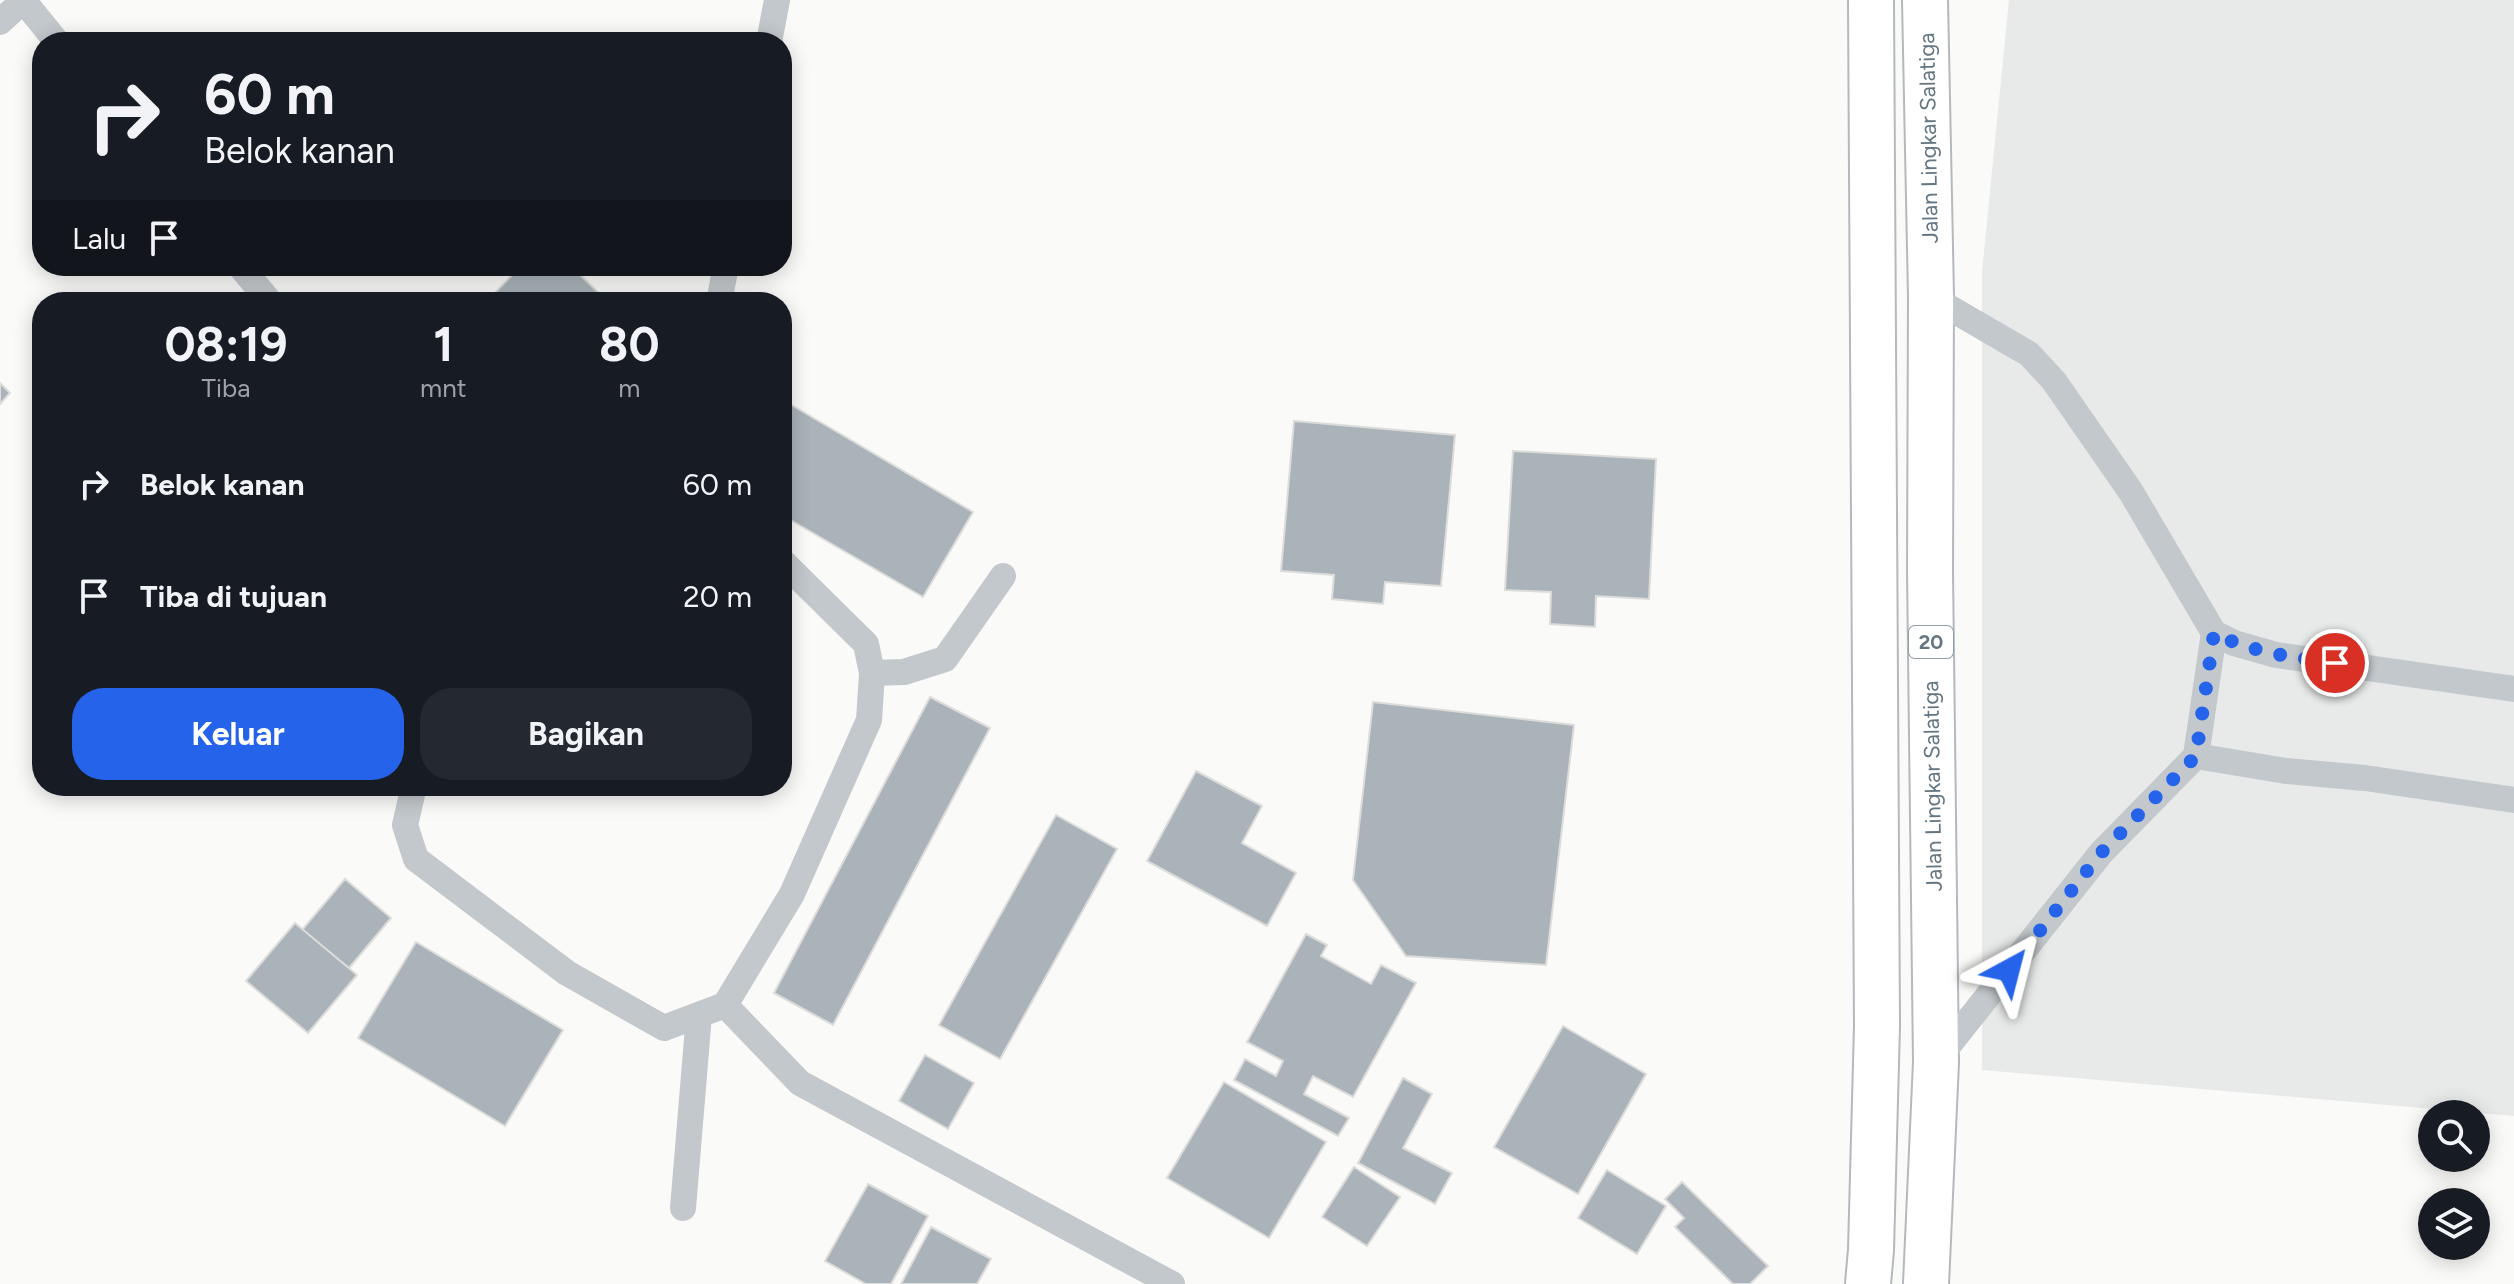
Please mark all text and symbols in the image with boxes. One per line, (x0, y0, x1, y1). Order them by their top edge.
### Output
street label: Jalan Lingkar Salatiga (1913, 32, 1944, 244)
text: 60 m (204, 61, 335, 128)
icon: right (72, 64, 176, 168)
text: Belok kanan (204, 129, 395, 172)
icon: arrive (142, 216, 186, 260)
text: Lalu (72, 220, 126, 257)
text: 08:19 (165, 315, 288, 373)
text: 1 (433, 315, 453, 373)
text: 80 (599, 315, 659, 373)
text: Tiba (202, 372, 250, 404)
text: mnt (420, 372, 467, 404)
text: m (618, 372, 640, 404)
icon: right (72, 462, 116, 506)
text: Belok kanan (140, 466, 305, 503)
text: 60 m (683, 466, 752, 503)
icon: arrive (72, 574, 116, 618)
text: Tiba di tujuan (140, 578, 327, 615)
text: 20 m (683, 578, 752, 615)
road number: 20 (1909, 626, 1953, 658)
pin (2301, 629, 2369, 697)
icon: arrive (2313, 641, 2357, 685)
street label: Jalan Lingkar Salatiga (1917, 680, 1948, 892)
button: Keluar (72, 688, 404, 780)
button: Bagikan (420, 688, 752, 780)
position arrow (1967, 928, 2051, 1012)
map controls (2418, 1100, 2490, 1260)
button: search (2418, 1100, 2490, 1172)
button: layers (2418, 1188, 2490, 1260)

